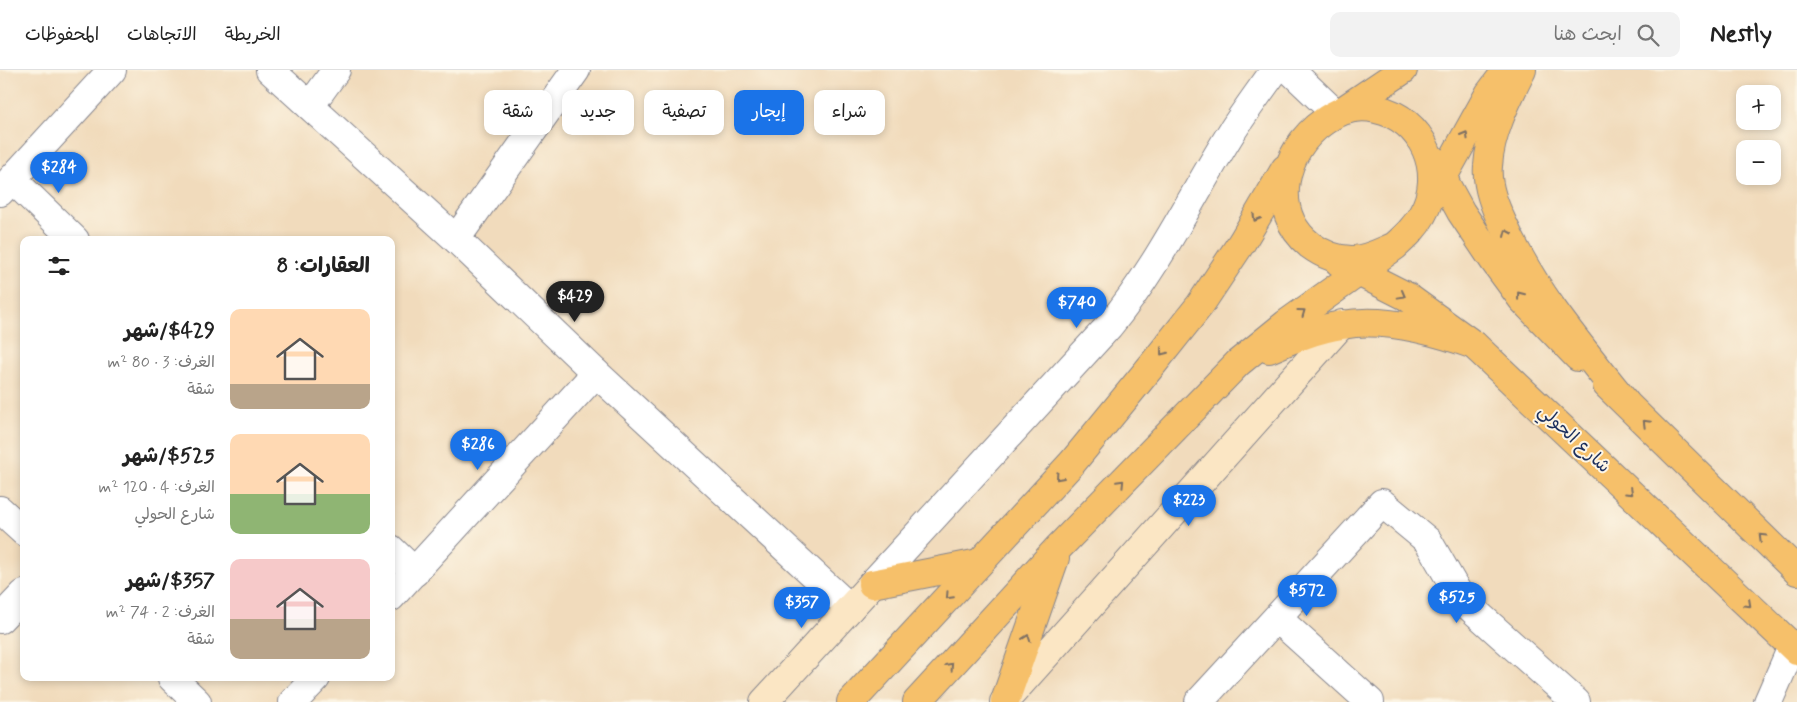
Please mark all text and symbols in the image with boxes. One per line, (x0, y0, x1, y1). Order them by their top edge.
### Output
search box (1330, 12, 1680, 57)
text: Nestly (1710, 19, 1772, 50)
icon: search (1634, 21, 1662, 49)
text: ابحث هنا (1553, 22, 1622, 47)
text: المحفوظات (25, 23, 99, 47)
text: الاتجاهات (127, 23, 197, 47)
text: الخريطة (225, 23, 281, 47)
map controls (1736, 85, 1781, 185)
button: + (1736, 85, 1781, 130)
chip: شقة (484, 90, 552, 135)
chip: جديد (562, 90, 634, 135)
chip: تصفية (644, 90, 724, 135)
chip: إيجار (734, 90, 804, 135)
chip: شراء (814, 90, 885, 135)
one-way arrow (1459, 131, 1469, 140)
button: − (1736, 140, 1781, 185)
pin: $284 (29, 152, 89, 194)
text: $284 (41, 157, 77, 178)
one-way arrow (1252, 213, 1262, 222)
one-way arrow (1503, 229, 1514, 238)
icon: filters (45, 252, 73, 280)
text: العقارات: 8 (277, 252, 370, 280)
pin: $429 (545, 280, 605, 323)
text: $429 (557, 286, 593, 307)
pin: $740 (1047, 286, 1107, 329)
one-way arrow (1397, 288, 1406, 298)
text: $740 (1058, 292, 1096, 313)
one-way arrow (1517, 292, 1525, 301)
one-way arrow (1297, 309, 1306, 318)
text: $429/شهر (124, 317, 215, 345)
icon: home (270, 329, 330, 389)
one-way arrow (1160, 346, 1168, 355)
text: الغرف: 3 · 80 m² (108, 352, 215, 373)
text: شقة (187, 379, 215, 400)
street label: شارع الحولي (1531, 399, 1615, 481)
one-way arrow (1643, 420, 1652, 429)
pin: $286 (448, 428, 508, 471)
text: $286 (461, 434, 495, 455)
text: $525/شهر (123, 442, 215, 470)
icon: home (270, 454, 330, 514)
one-way arrow (1056, 471, 1065, 480)
text: الغرف: 4 · 120 m² (99, 477, 215, 498)
one-way arrow (1115, 480, 1124, 489)
pin: $223 (1159, 484, 1219, 527)
one-way arrow (1624, 486, 1633, 495)
text: $223 (1173, 490, 1205, 511)
text: شارع الحولي (134, 504, 215, 525)
one-way arrow (1759, 534, 1768, 543)
text: $357/شهر (126, 567, 215, 595)
pin: $572 (1277, 574, 1337, 617)
icon: home (270, 579, 330, 639)
text: $572 (1289, 580, 1325, 601)
pin: $525 (1427, 582, 1487, 624)
pin: $357 (772, 586, 832, 629)
text: $525 (1439, 587, 1475, 608)
one-way arrow (946, 590, 955, 599)
text: $357 (785, 592, 819, 613)
one-way arrow (1742, 598, 1751, 607)
text: الغرف: 2 · 74 m² (106, 602, 215, 623)
text: شقة (187, 629, 215, 650)
one-way arrow (1021, 635, 1031, 643)
one-way arrow (944, 662, 953, 671)

